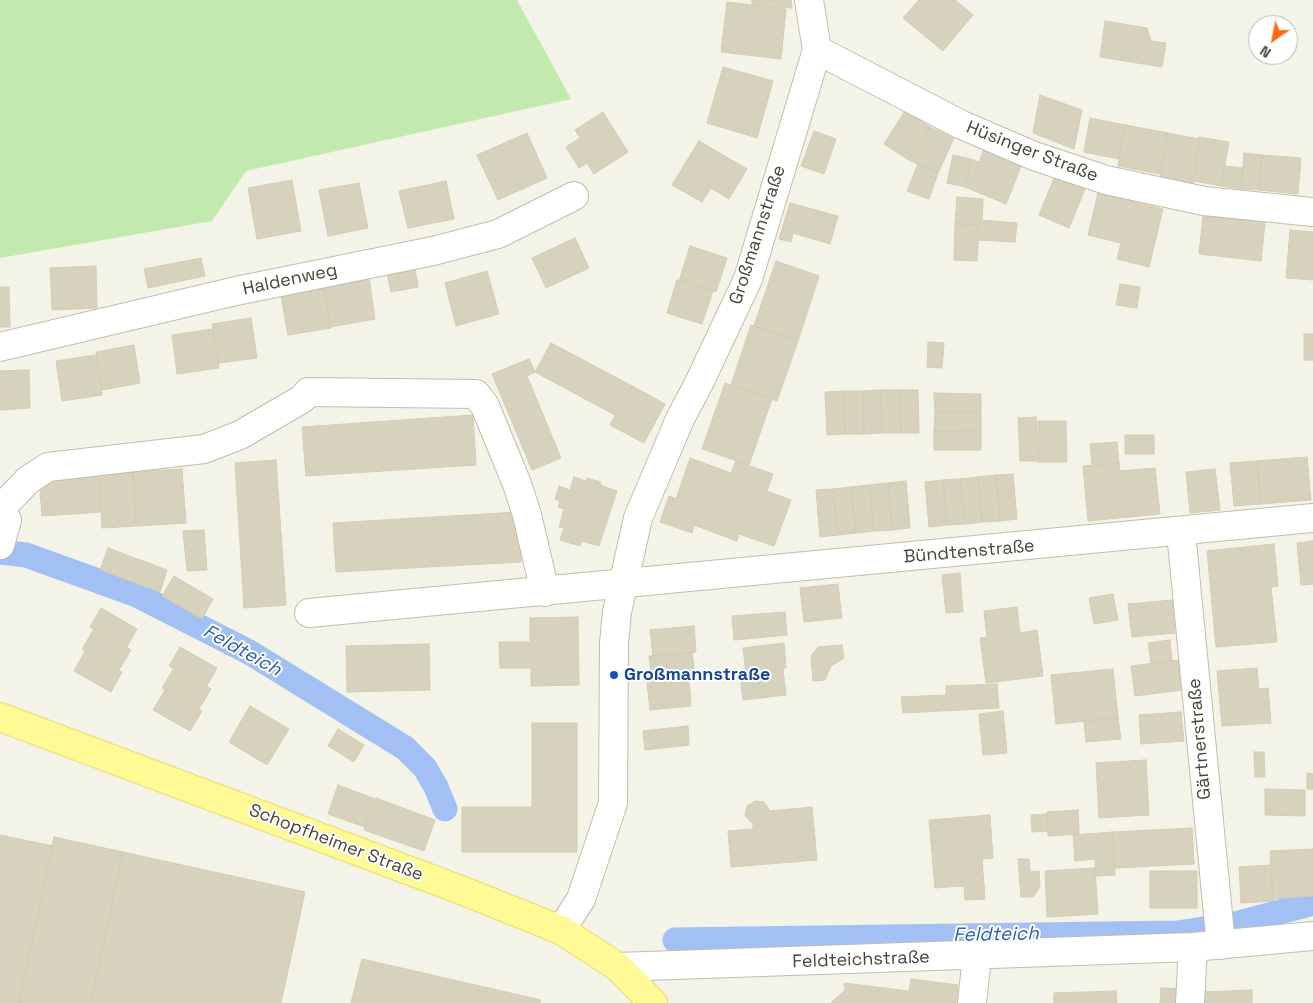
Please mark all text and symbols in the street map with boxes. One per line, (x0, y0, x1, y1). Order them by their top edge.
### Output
north arrow (1248, 15, 1298, 65)
text: N (1257, 42, 1274, 62)
street label: Hüsinger Straße (963, 117, 1101, 187)
street label: Großmannstraße (725, 163, 791, 307)
street label: Haldenweg (241, 259, 339, 301)
street label: Bündtenstraße (903, 536, 1035, 568)
water label: Feldteich (199, 620, 285, 682)
place label: Großmannstraße (624, 664, 770, 686)
marker: Großmannstraße (608, 669, 620, 681)
street label: Gärtnerstraße (1184, 677, 1216, 801)
street label: Schopfheimer Straße (246, 800, 426, 886)
water label: Feldteich (953, 923, 1039, 947)
street label: Feldteichstraße (792, 947, 930, 973)

